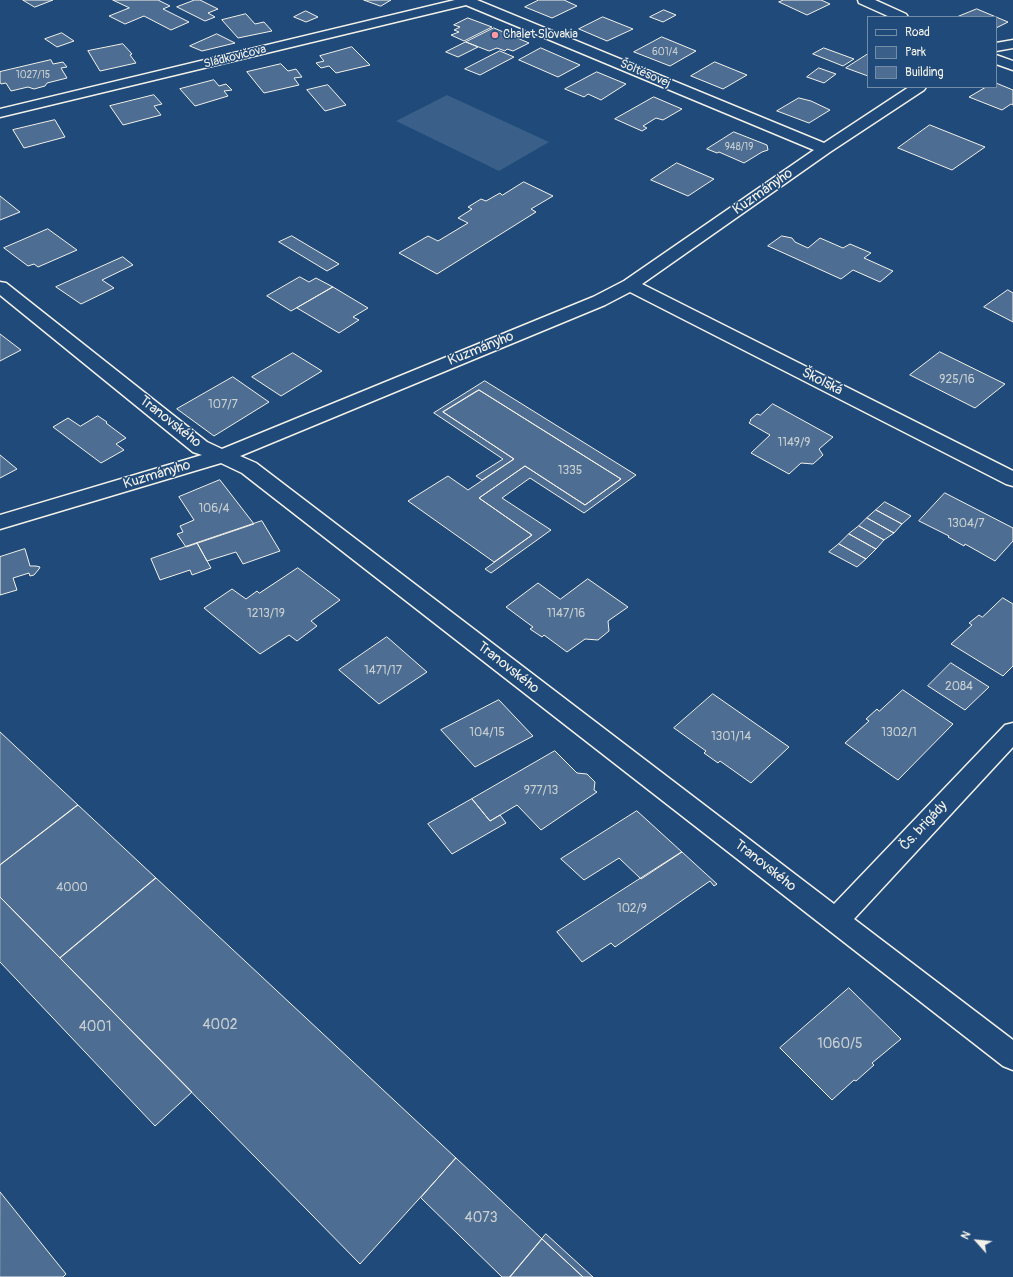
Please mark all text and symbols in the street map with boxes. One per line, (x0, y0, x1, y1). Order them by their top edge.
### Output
legend (867, 16, 997, 88)
text: Road (905, 25, 930, 40)
place label: Chalet Slovakia (503, 28, 578, 42)
marker: Chalet Slovakia (490, 30, 500, 40)
street label: Sládkovičova (202, 42, 268, 72)
text: Park (905, 45, 926, 60)
house number: 601/4 (652, 46, 678, 58)
street label: Šoltésovej (618, 57, 672, 91)
text: Building (905, 65, 944, 80)
house number: 1027/15 (16, 69, 50, 81)
house number: 948/19 (725, 141, 753, 153)
street label: Kuzmányho (730, 165, 796, 219)
street label: Kuzmányho (446, 328, 516, 370)
street label: Školská (799, 365, 845, 399)
house number: 925/16 (939, 373, 975, 387)
street label: Tranovského (136, 393, 204, 451)
house number: 107/7 (208, 398, 238, 412)
house number: 1149/9 (777, 436, 811, 450)
street label: Kuzmányho (121, 457, 193, 493)
house number: 1335 (558, 464, 582, 478)
house number: 106/4 (198, 502, 230, 516)
house number: 1304/7 (947, 517, 985, 531)
house number: 1213/19 (247, 607, 285, 621)
house number: 1147/16 (547, 607, 585, 621)
street label: Tranovského (474, 639, 542, 697)
house number: 1471/17 (364, 664, 402, 678)
house number: 2084 (945, 680, 973, 694)
house number: 104/15 (469, 726, 505, 740)
house number: 1302/1 (881, 726, 917, 740)
house number: 1301/14 (711, 730, 751, 744)
house number: 977/13 (524, 784, 558, 798)
street label: Čs. brigády (897, 798, 951, 854)
street label: Tranovského (731, 837, 799, 895)
house number: 4000 (56, 881, 88, 895)
house number: 102/9 (617, 902, 647, 916)
house number: 4002 (202, 1017, 238, 1033)
house number: 4001 (79, 1019, 111, 1035)
house number: 1060/5 (817, 1036, 863, 1052)
house number: 4073 (465, 1210, 497, 1226)
north arrow (957, 1221, 997, 1261)
text: N (958, 1229, 973, 1242)

